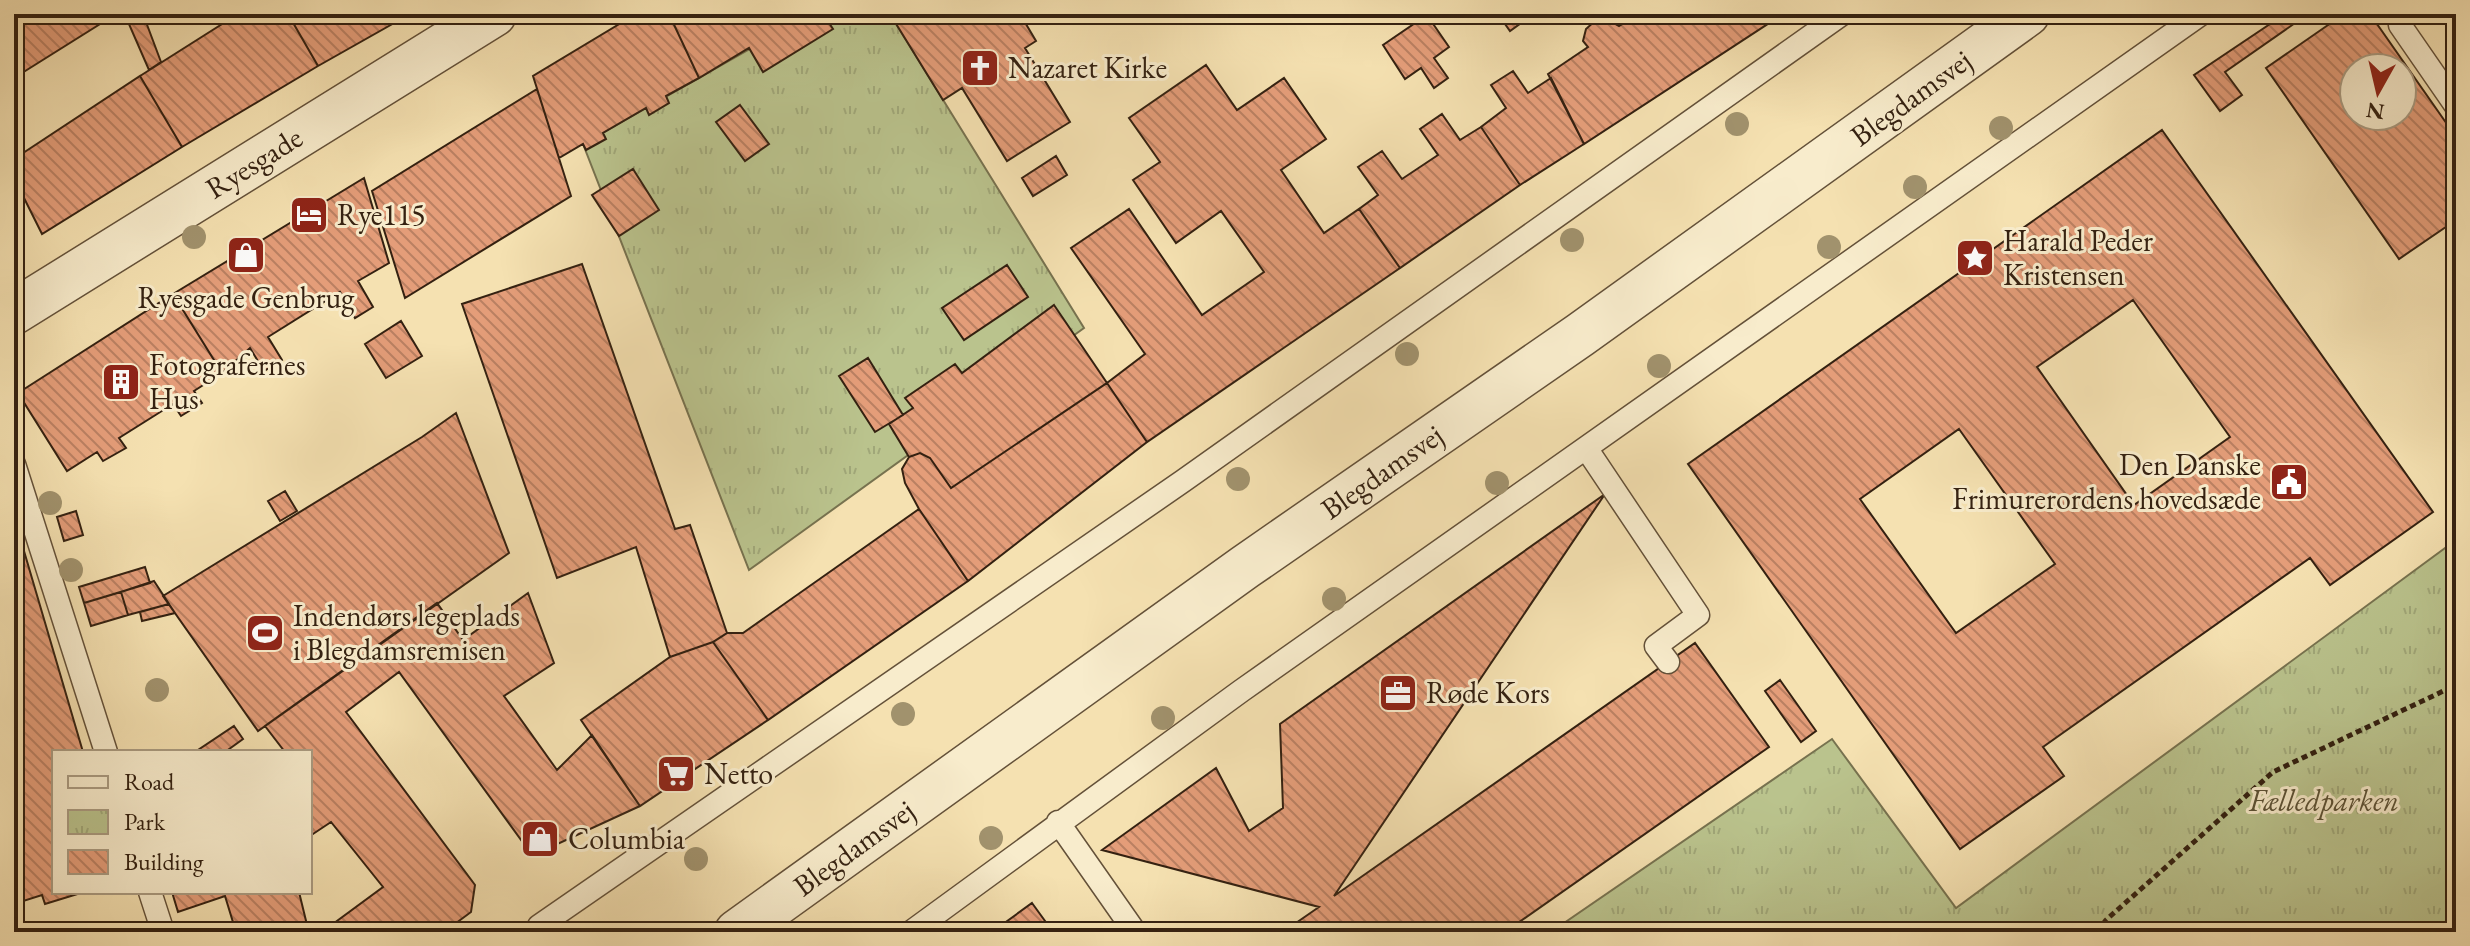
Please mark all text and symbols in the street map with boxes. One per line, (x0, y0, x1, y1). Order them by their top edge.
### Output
street label: Blegdamsvej (1842, 40, 1979, 155)
church icon: Nazaret Kirke (959, 47, 1001, 89)
place label: Nazaret Kirke (1008, 48, 1167, 87)
north arrow (2338, 52, 2418, 132)
text: N (2364, 96, 2386, 127)
street label: Ryesgade (198, 118, 309, 207)
hotel icon: Rye115 (288, 194, 330, 236)
place label: Rye115 (337, 195, 426, 234)
place label: Harald Peder Kristensen (2003, 221, 2153, 294)
shop icon: Ryesgade Genbrug (225, 234, 267, 276)
place icon: Harald Peder Kristensen (1954, 237, 1996, 279)
place label: Ryesgade Genbrug (138, 278, 355, 317)
place label: Fotografernes Hus (149, 345, 305, 418)
building icon: Fotografernes Hus (100, 361, 142, 403)
street label: Blegdamsvej (1313, 415, 1450, 528)
place label: Den Danske Frimurerordens hovedsæde (1952, 445, 2261, 518)
public building icon: Den Danske Frimurerordens hovedsæde (2268, 461, 2310, 503)
place label: Indendørs legeplads i Blegdamsremisen (293, 596, 520, 669)
sports icon: Indendørs legeplads i Blegdamsremisen (244, 612, 286, 654)
office icon: Røde Kors (1377, 672, 1419, 714)
place label: Røde Kors (1426, 673, 1550, 712)
legend (52, 750, 312, 894)
supermarket icon: Netto (655, 753, 697, 795)
place label: Netto (704, 754, 773, 793)
text: Road (124, 766, 175, 797)
park label: Fælledparken (2248, 781, 2399, 820)
street label: Blegdamsvej (785, 790, 922, 905)
text: Park (124, 806, 166, 837)
shop icon: Columbia (519, 818, 561, 860)
place label: Columbia (568, 819, 685, 858)
text: Building (124, 846, 204, 877)

